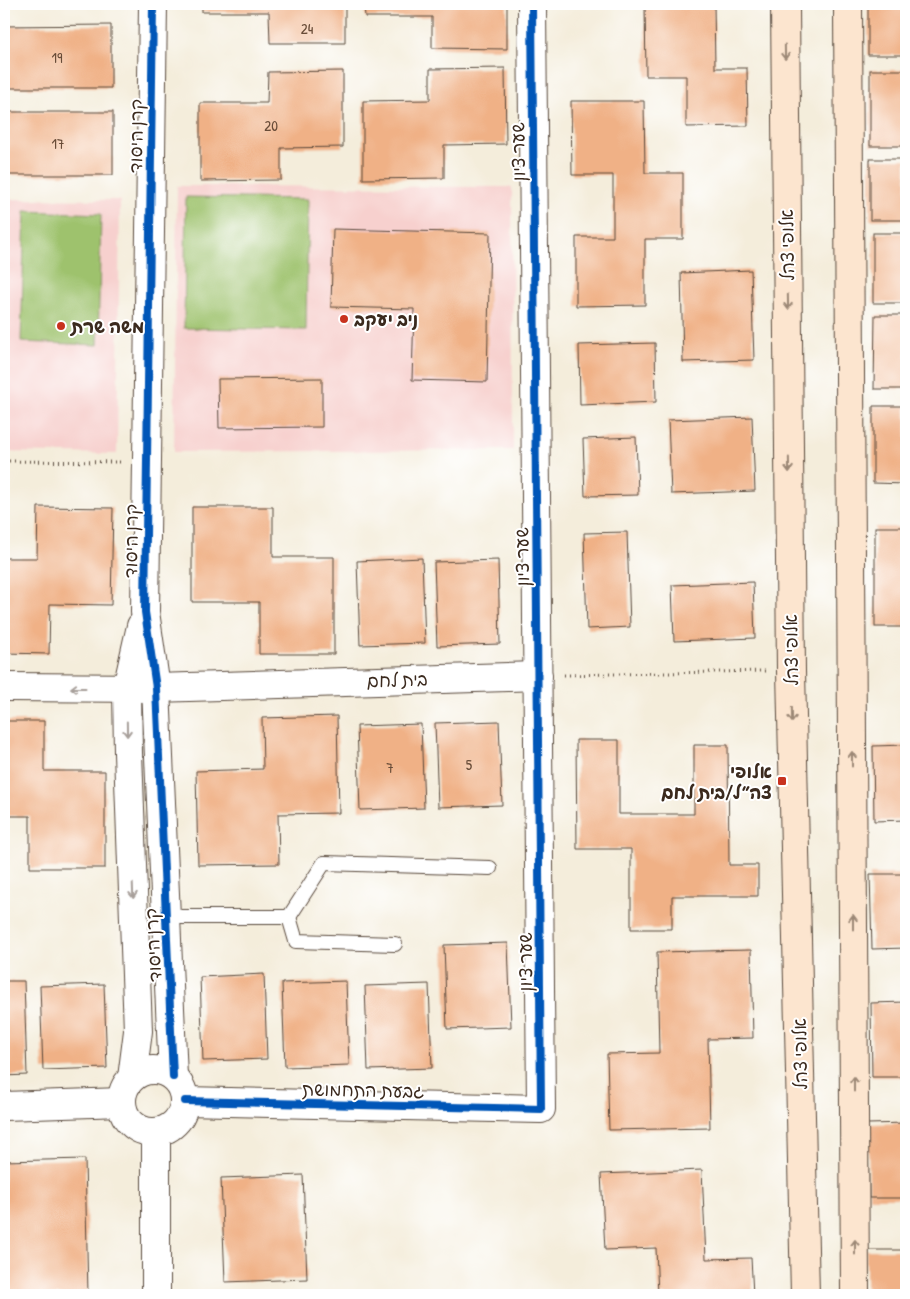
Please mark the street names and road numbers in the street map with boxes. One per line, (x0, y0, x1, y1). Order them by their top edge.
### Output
street label: קרן היסוד (123, 99, 149, 173)
street label: שער ציון (505, 122, 531, 182)
street label: אלופי צהל (774, 209, 800, 281)
street label: קרן היסוד (118, 504, 144, 578)
street label: שער ציון (509, 527, 535, 587)
street label: אלופי צהל (778, 614, 804, 686)
street label: בית לחם (366, 666, 428, 694)
street label: קרן היסוד (139, 907, 167, 983)
street label: שער ציון (513, 932, 538, 992)
street label: אלופי צהל (787, 1018, 813, 1090)
street label: גבעת התחמושת (302, 1076, 424, 1104)

